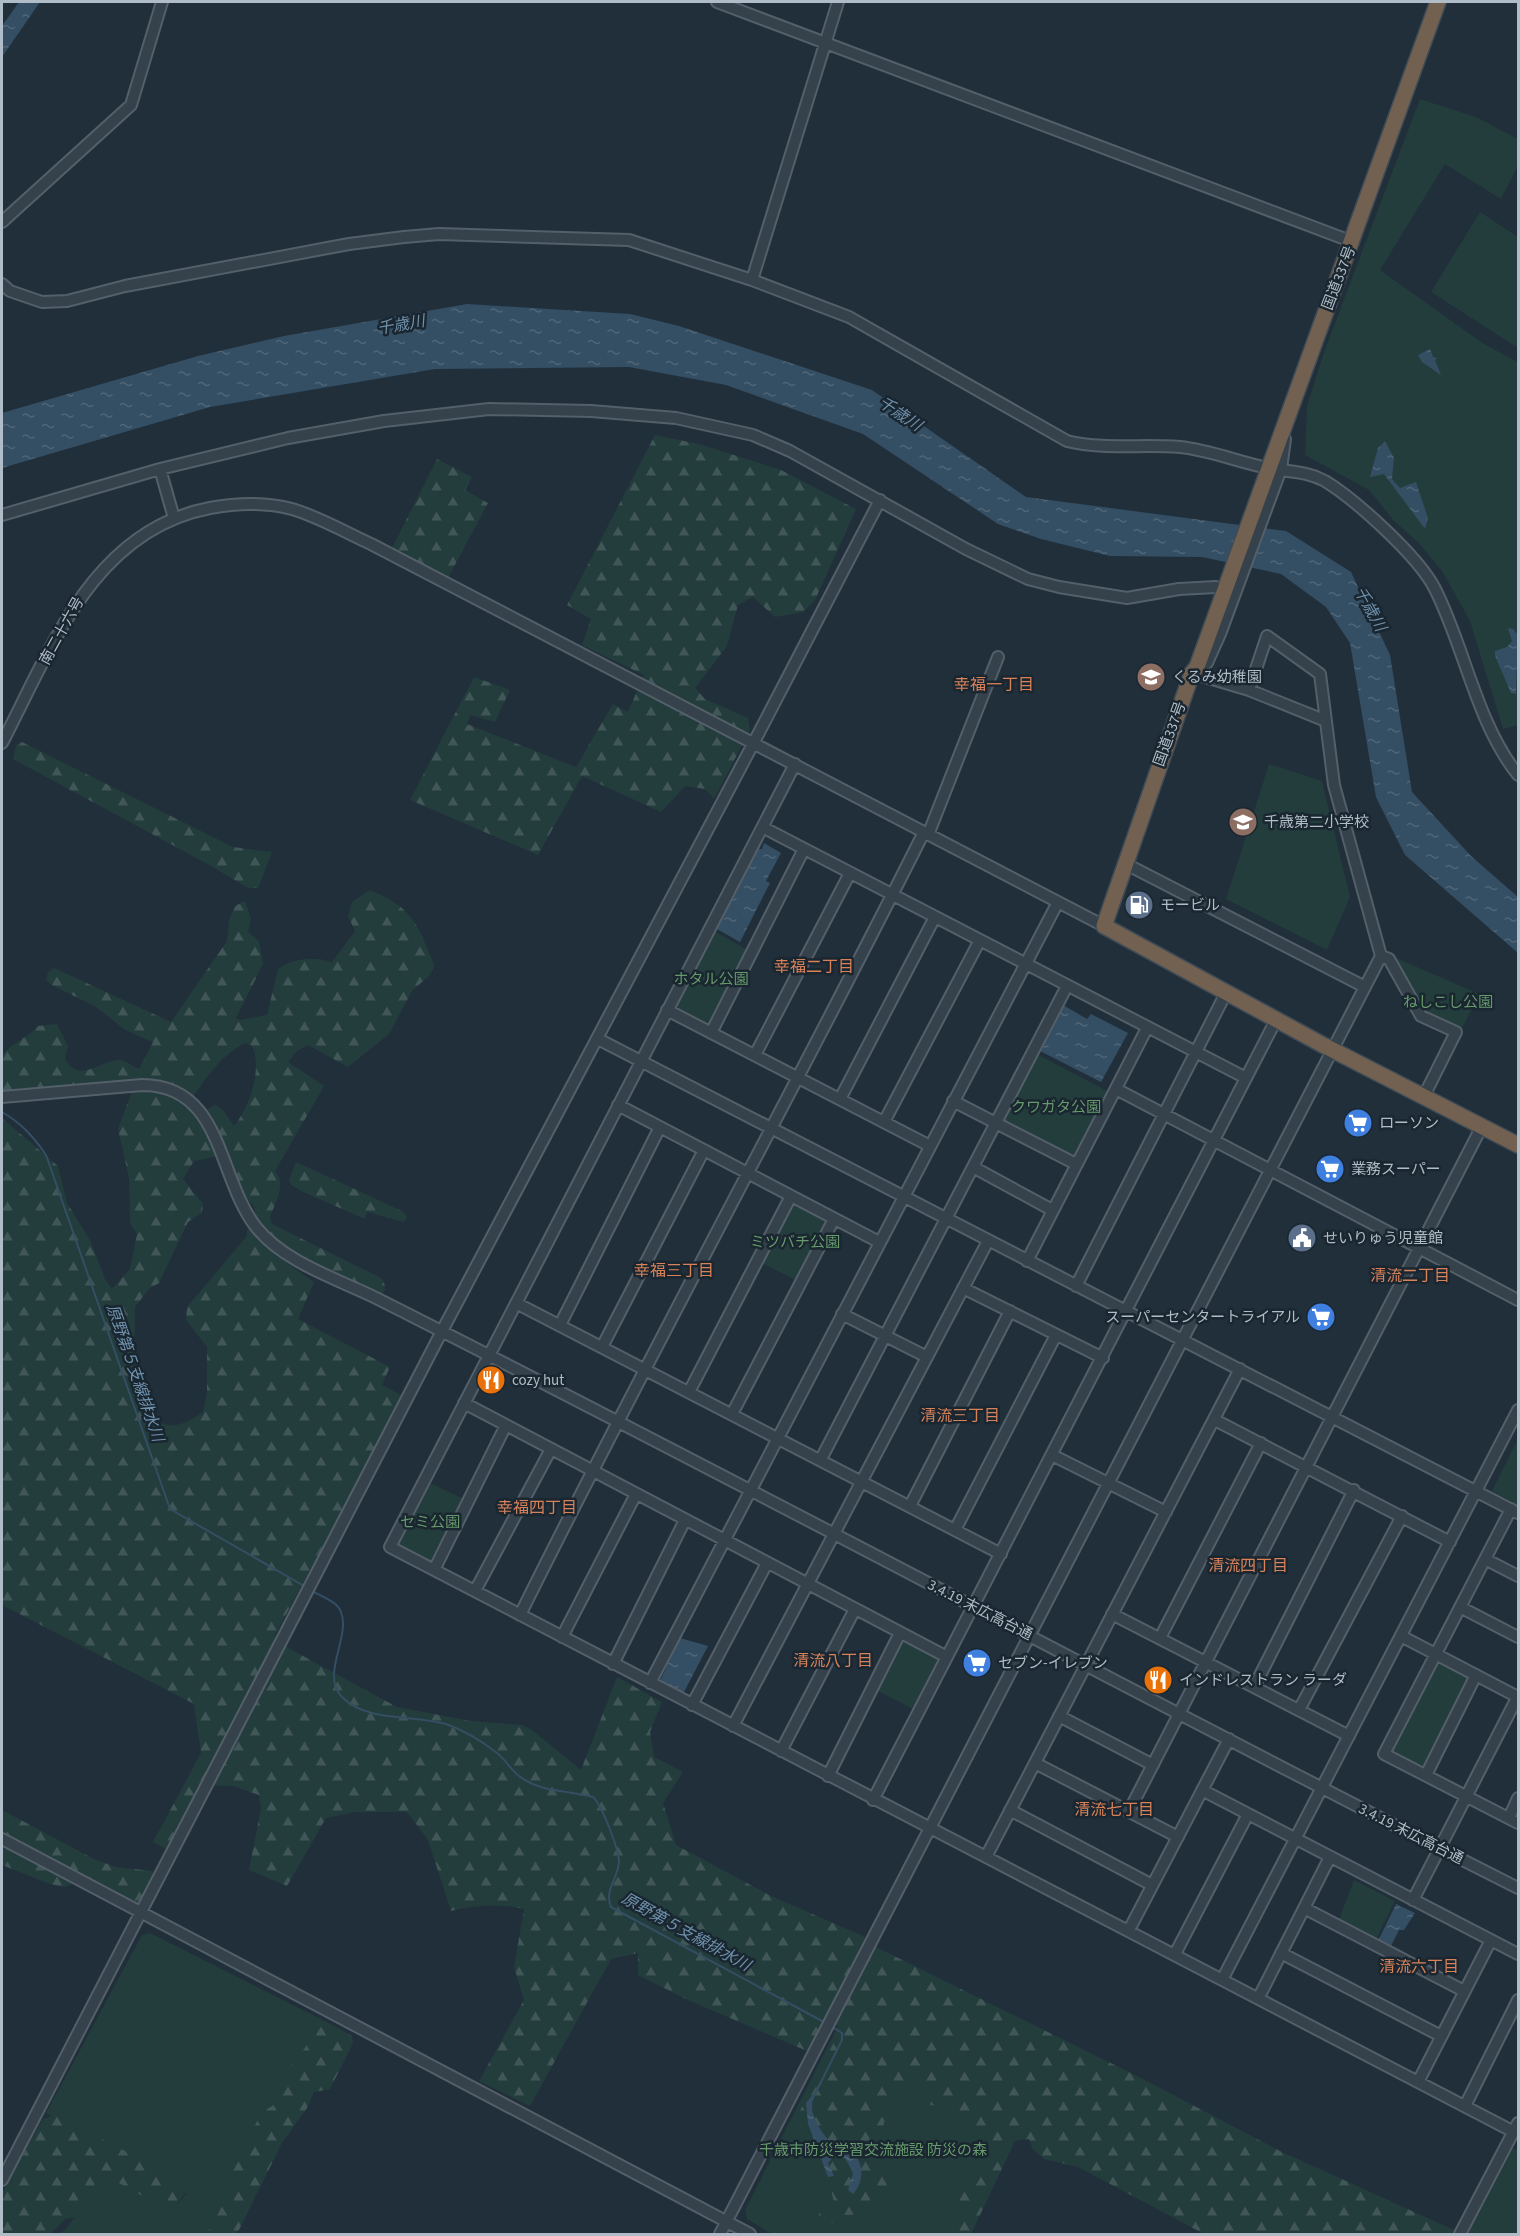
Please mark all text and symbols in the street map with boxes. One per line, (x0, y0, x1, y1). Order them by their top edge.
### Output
street label: 国道337号 (1317, 243, 1361, 313)
water label: 千歳川 (375, 310, 429, 340)
water label: 千歳川 (874, 391, 928, 438)
water label: 千歳川 (1349, 583, 1392, 637)
street label: 南二十六号 (35, 593, 89, 669)
school or university icon: くるみ幼稚園 (1135, 661, 1167, 693)
place label: くるみ幼稚園 (1172, 667, 1262, 688)
district label: 幸福一丁目 (954, 674, 1034, 696)
street label: 国道337号 (1149, 699, 1191, 769)
school or university icon: 千歳第二小学校 (1227, 806, 1259, 838)
place label: 千歳第二小学校 (1264, 812, 1369, 833)
fuel station icon: モービル (1123, 889, 1155, 921)
place label: モービル (1160, 895, 1220, 916)
district label: 幸福二丁目 (774, 956, 854, 978)
park label: ホタル公園 (673, 969, 749, 990)
park label: ねしこし公園 (1403, 992, 1493, 1013)
park label: クワガタ公園 (1011, 1097, 1101, 1118)
supermarket icon: ローソン (1342, 1107, 1374, 1139)
place label: ローソン (1379, 1113, 1439, 1134)
supermarket icon: 業務スーパー (1314, 1153, 1346, 1185)
place label: 業務スーパー (1351, 1159, 1441, 1180)
public building icon: せいりゅう児童館 (1286, 1222, 1318, 1254)
place label: せいりゅう児童館 (1323, 1228, 1443, 1249)
park label: ミツバチ公園 (750, 1232, 840, 1253)
district label: 幸福三丁目 (634, 1260, 714, 1282)
district label: 清流二丁目 (1370, 1265, 1450, 1287)
water label: 原野第５支線排水川 (101, 1301, 169, 1447)
supermarket icon: スーパーセンタートライアル (1305, 1301, 1337, 1333)
place label: スーパーセンタートライアル (1105, 1307, 1300, 1328)
restaurant icon: cozy hut (475, 1364, 507, 1396)
place label: cozy hut (512, 1370, 564, 1391)
district label: 清流三丁目 (920, 1405, 1000, 1427)
district label: 幸福四丁目 (497, 1497, 577, 1519)
park label: セミ公園 (400, 1512, 460, 1533)
district label: 清流四丁目 (1208, 1555, 1288, 1577)
street label: 3.4.19 末広高台通 (924, 1574, 1036, 1646)
supermarket icon: セブン-イレブン (961, 1647, 993, 1679)
district label: 清流八丁目 (793, 1650, 873, 1672)
place label: セブン-イレブン (998, 1653, 1108, 1674)
restaurant icon: インドレストラン ラーダ (1142, 1664, 1174, 1696)
place label: インドレストラン ラーダ (1179, 1670, 1347, 1691)
street label: 3.4.19 末広高台通 (1355, 1798, 1467, 1870)
district label: 清流七丁目 (1074, 1799, 1154, 1821)
water label: 原野第５支線排水川 (618, 1887, 756, 1977)
district label: 清流六丁目 (1379, 1956, 1459, 1978)
park label: 千歳市防災学習交流施設 防災の森 (759, 2140, 987, 2161)

